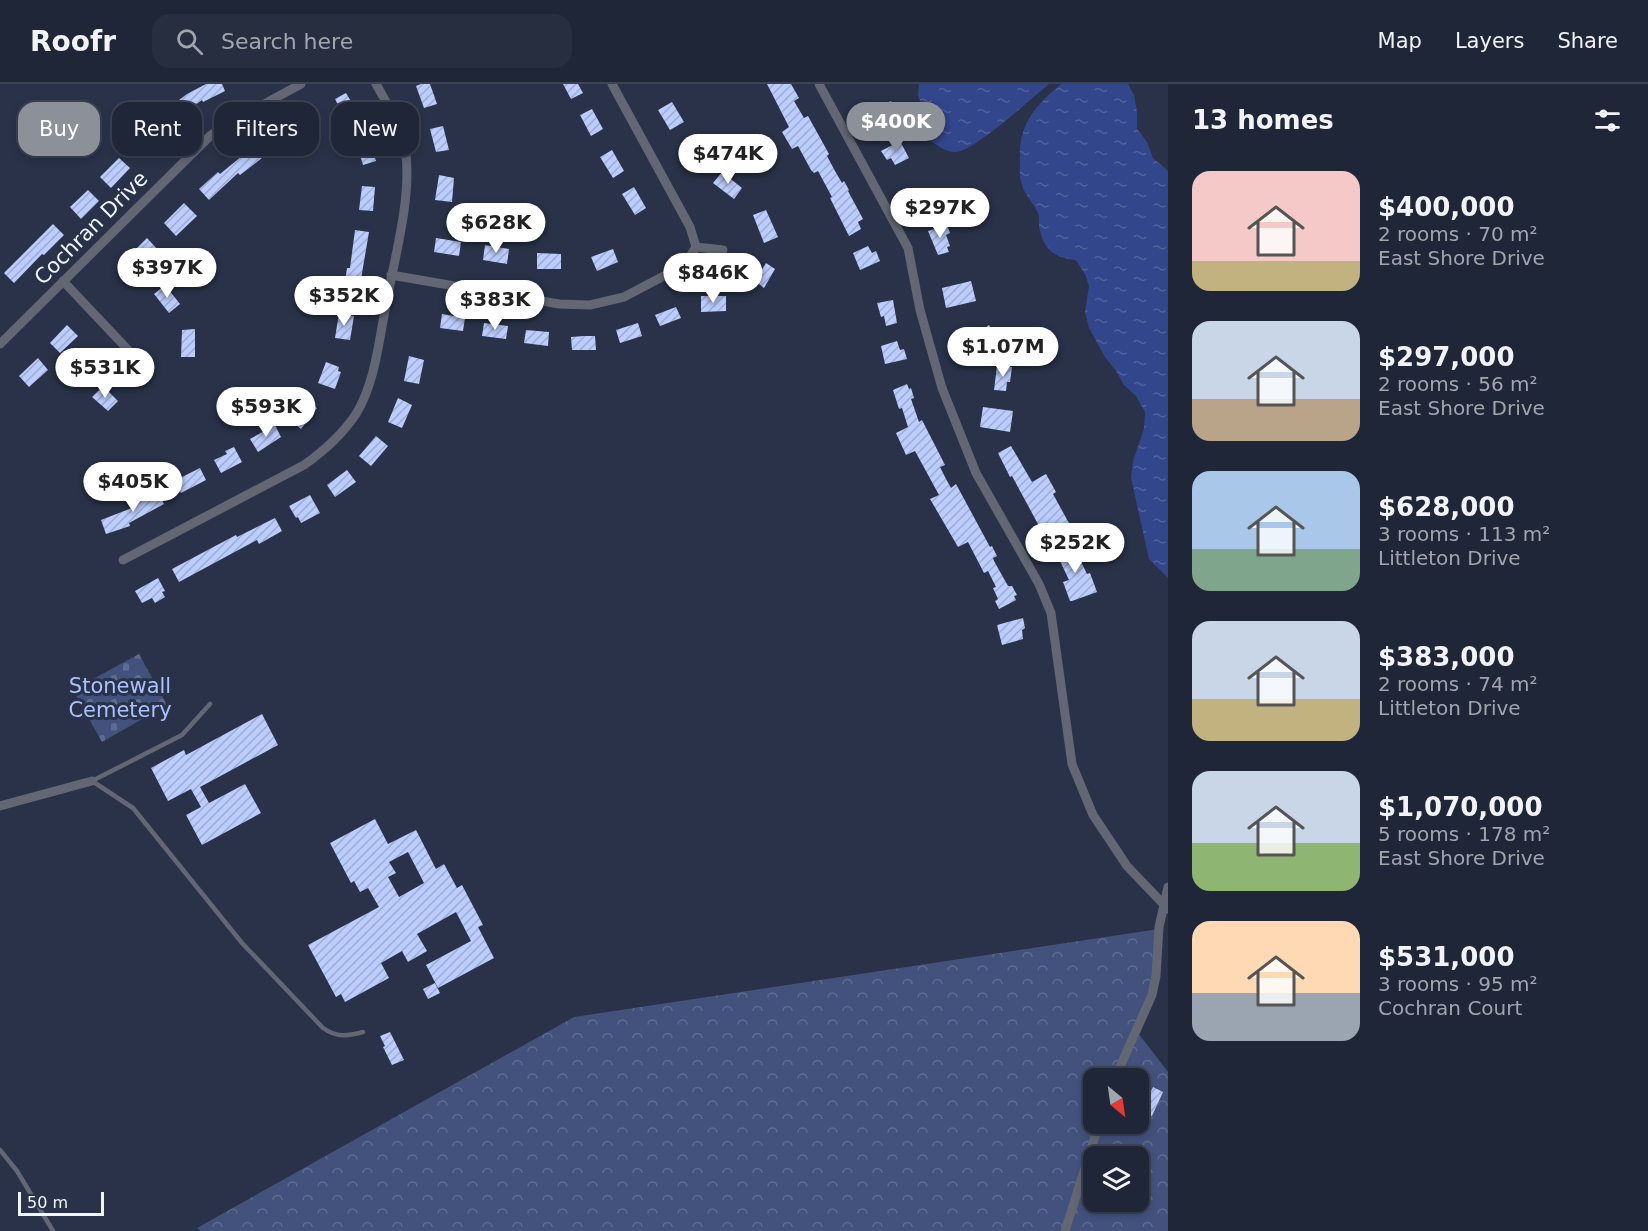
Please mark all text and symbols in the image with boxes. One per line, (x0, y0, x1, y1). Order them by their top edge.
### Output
search box (152, 14, 572, 68)
text: Roofr (30, 25, 116, 58)
icon: search (173, 25, 206, 58)
text: Search here (221, 29, 353, 54)
text: Map (1378, 29, 1422, 53)
text: Layers (1455, 29, 1524, 53)
text: Share (1557, 29, 1618, 53)
chip: Buy (18, 102, 100, 156)
chip: Rent (112, 102, 202, 156)
chip: Filters (214, 102, 319, 156)
chip: New (331, 102, 419, 156)
pin: $400K (854, 102, 938, 153)
icon: filters (1591, 104, 1624, 137)
text: 13 homes (1192, 105, 1334, 135)
text: $400K (860, 109, 932, 133)
pin: $474K (686, 134, 770, 185)
text: $474K (692, 141, 764, 165)
street label: Cochran Drive (30, 167, 152, 289)
pin: $297K (898, 188, 982, 239)
text: $400,000 (1378, 192, 1515, 222)
text: $297K (904, 195, 976, 219)
icon: home (1240, 195, 1312, 267)
pin: $628K (454, 203, 538, 254)
text: $628K (460, 210, 532, 234)
text: 2 rooms · 70 m² (1378, 222, 1538, 246)
text: East Shore Drive (1378, 246, 1545, 270)
pin: $397K (125, 248, 209, 299)
pin: $846K (671, 253, 755, 304)
text: $397K (131, 255, 203, 279)
text: $846K (677, 260, 749, 284)
pin: $352K (302, 276, 386, 327)
pin: $383K (453, 280, 537, 331)
text: $352K (308, 283, 380, 307)
text: $383K (459, 287, 531, 311)
pin: $1.07M (954, 327, 1052, 378)
text: $1.07M (961, 334, 1045, 358)
text: $297,000 (1378, 342, 1515, 372)
icon: home (1240, 345, 1312, 417)
pin: $531K (63, 348, 147, 399)
text: $531K (69, 355, 141, 379)
text: 2 rooms · 56 m² (1378, 372, 1538, 396)
pin: $593K (224, 387, 308, 438)
text: $593K (230, 394, 302, 418)
text: East Shore Drive (1378, 396, 1545, 420)
pin: $405K (91, 462, 175, 513)
text: $405K (97, 469, 169, 493)
text: $628,000 (1378, 492, 1515, 522)
icon: home (1240, 495, 1312, 567)
text: 3 rooms · 113 m² (1378, 522, 1550, 546)
pin: $252K (1033, 523, 1117, 574)
text: $252K (1039, 530, 1111, 554)
text: Littleton Drive (1378, 546, 1521, 570)
text: $383,000 (1378, 642, 1515, 672)
icon: home (1240, 645, 1312, 717)
text: 2 rooms · 74 m² (1378, 672, 1538, 696)
park label: Stonewall Cemetery (68, 674, 172, 722)
text: Littleton Drive (1378, 696, 1521, 720)
text: $1,070,000 (1378, 792, 1542, 822)
icon: home (1240, 795, 1312, 867)
text: 5 rooms · 178 m² (1378, 822, 1550, 846)
text: East Shore Drive (1378, 846, 1545, 870)
text: $531,000 (1378, 942, 1515, 972)
icon: home (1240, 945, 1312, 1017)
text: 3 rooms · 95 m² (1378, 972, 1538, 996)
text: Cochran Court (1378, 996, 1522, 1020)
north arrow (1083, 1068, 1149, 1134)
map controls (1083, 1068, 1149, 1212)
button: layers (1083, 1146, 1149, 1212)
scale bar (18, 1189, 104, 1216)
text: 50 m (27, 1193, 68, 1212)

